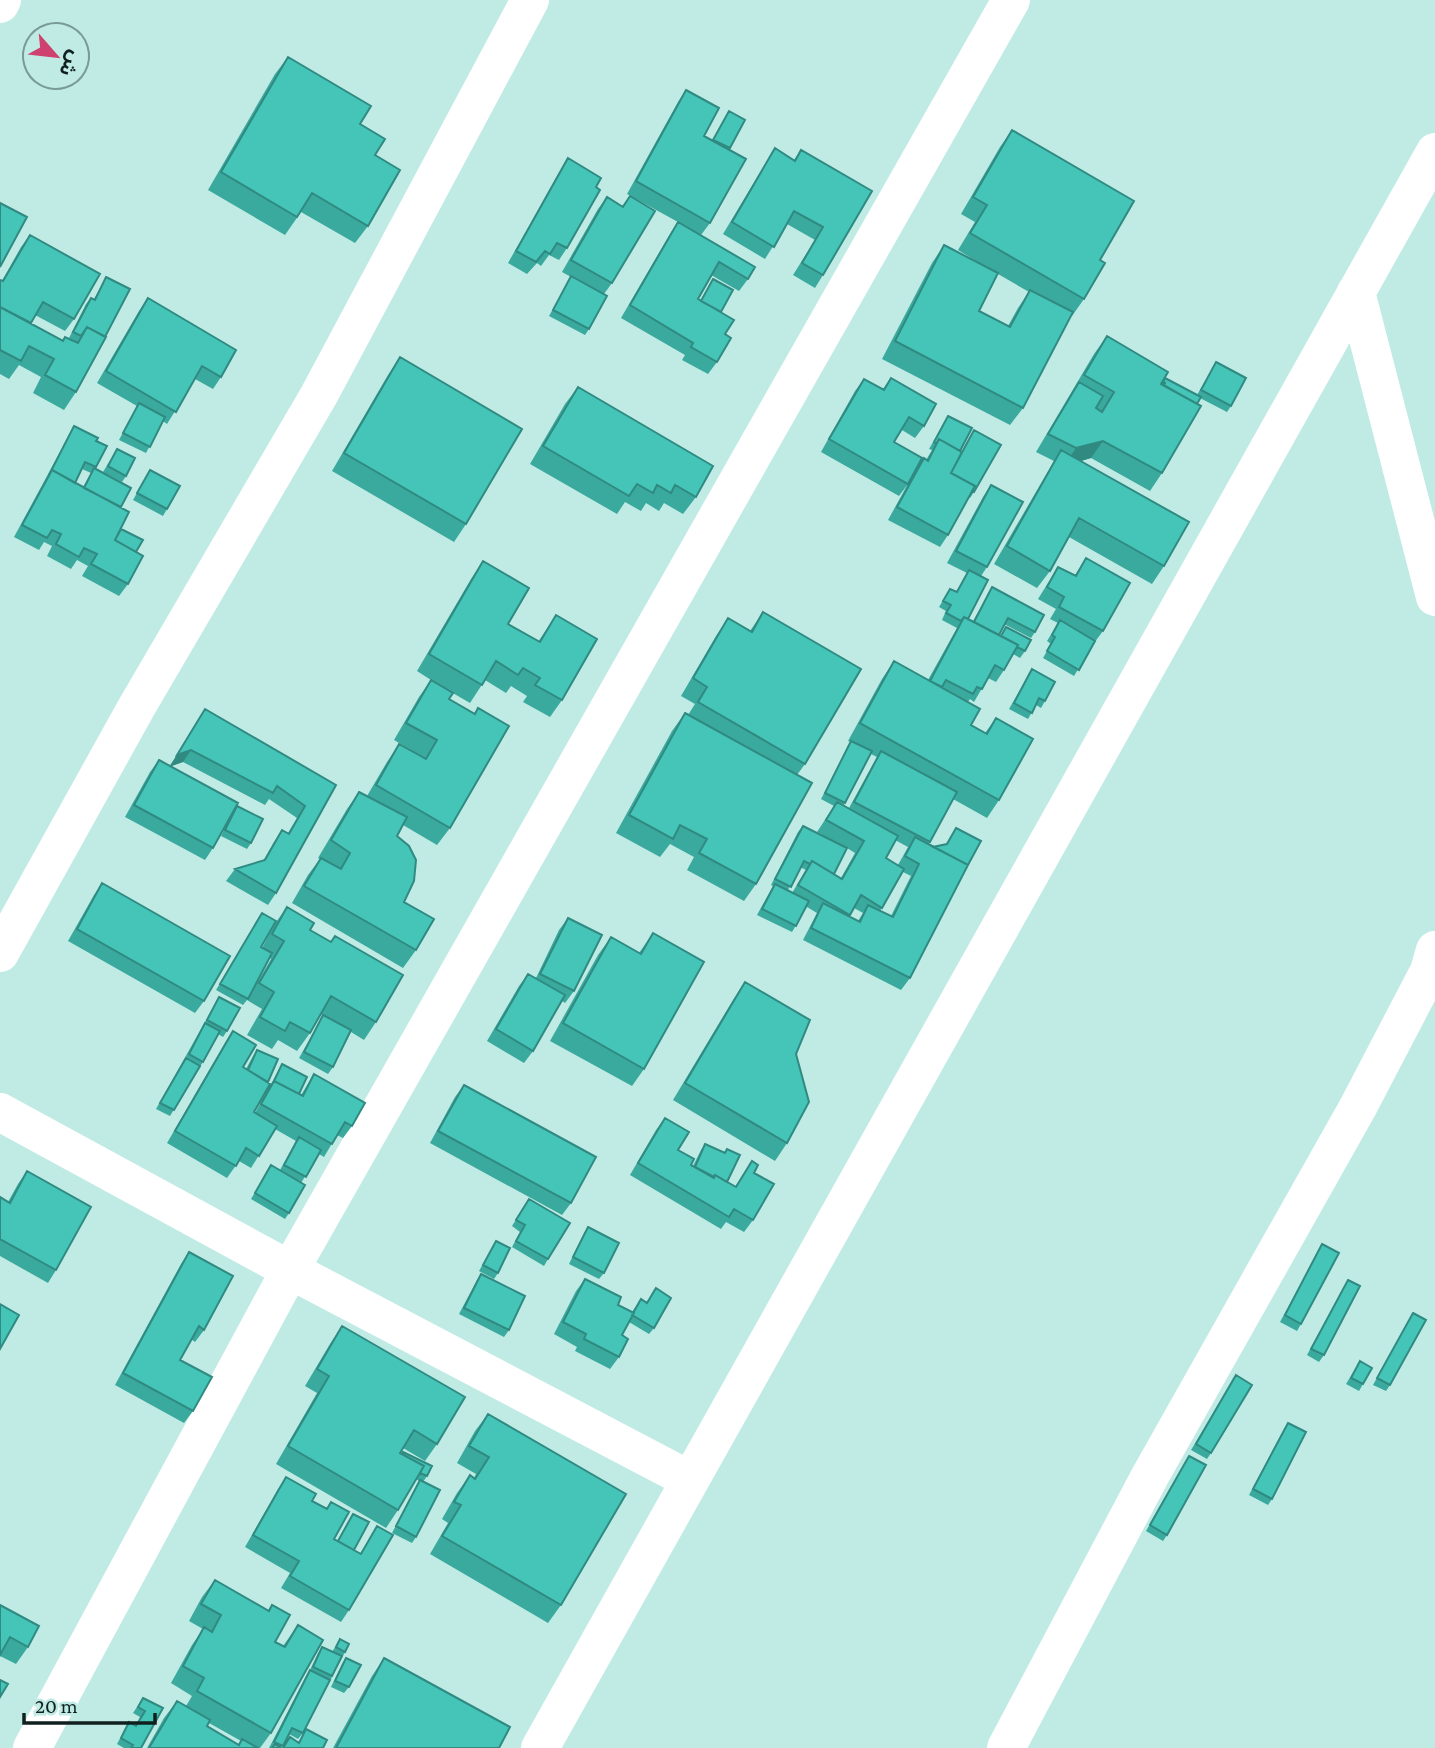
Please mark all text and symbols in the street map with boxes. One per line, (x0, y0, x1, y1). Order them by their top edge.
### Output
north arrow (21, 21, 91, 91)
text: ش (55, 47, 86, 80)
scale bar (24, 1682, 156, 1726)
text: 20 m (35, 1694, 78, 1718)

